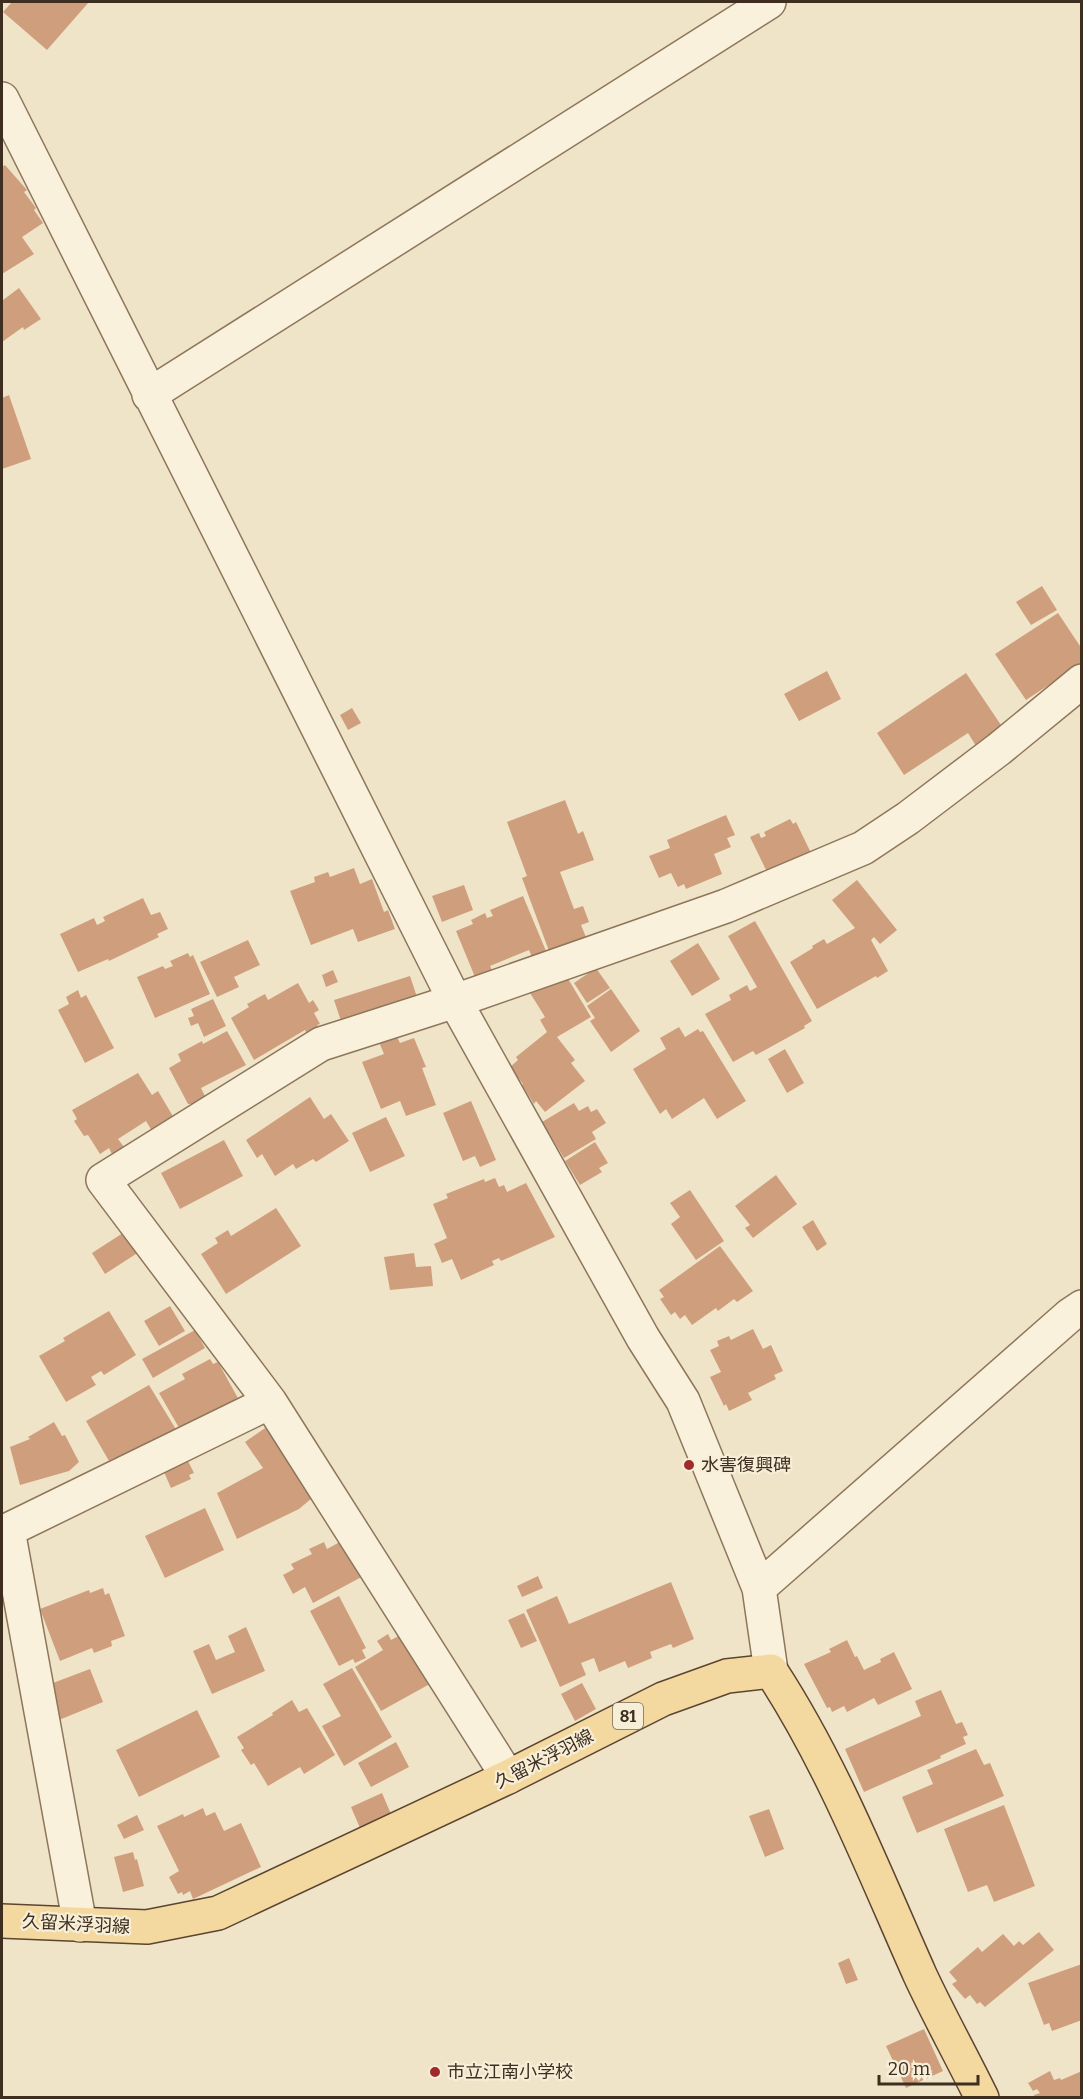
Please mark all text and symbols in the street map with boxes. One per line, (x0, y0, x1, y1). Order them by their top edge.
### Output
place label: 水害復興碑 (701, 1454, 791, 1476)
marker: 水害復興碑 (682, 1458, 696, 1472)
road number: 81 (613, 1703, 643, 1729)
street label: 久留米浮羽線 (491, 1725, 597, 1793)
street label: 久留米浮羽線 (21, 1910, 131, 1938)
scale bar (879, 2048, 978, 2086)
text: 20 m (888, 2058, 930, 2080)
place label: 市立江南小学校 (447, 2061, 573, 2083)
marker: 市立江南小学校 (428, 2065, 442, 2079)

